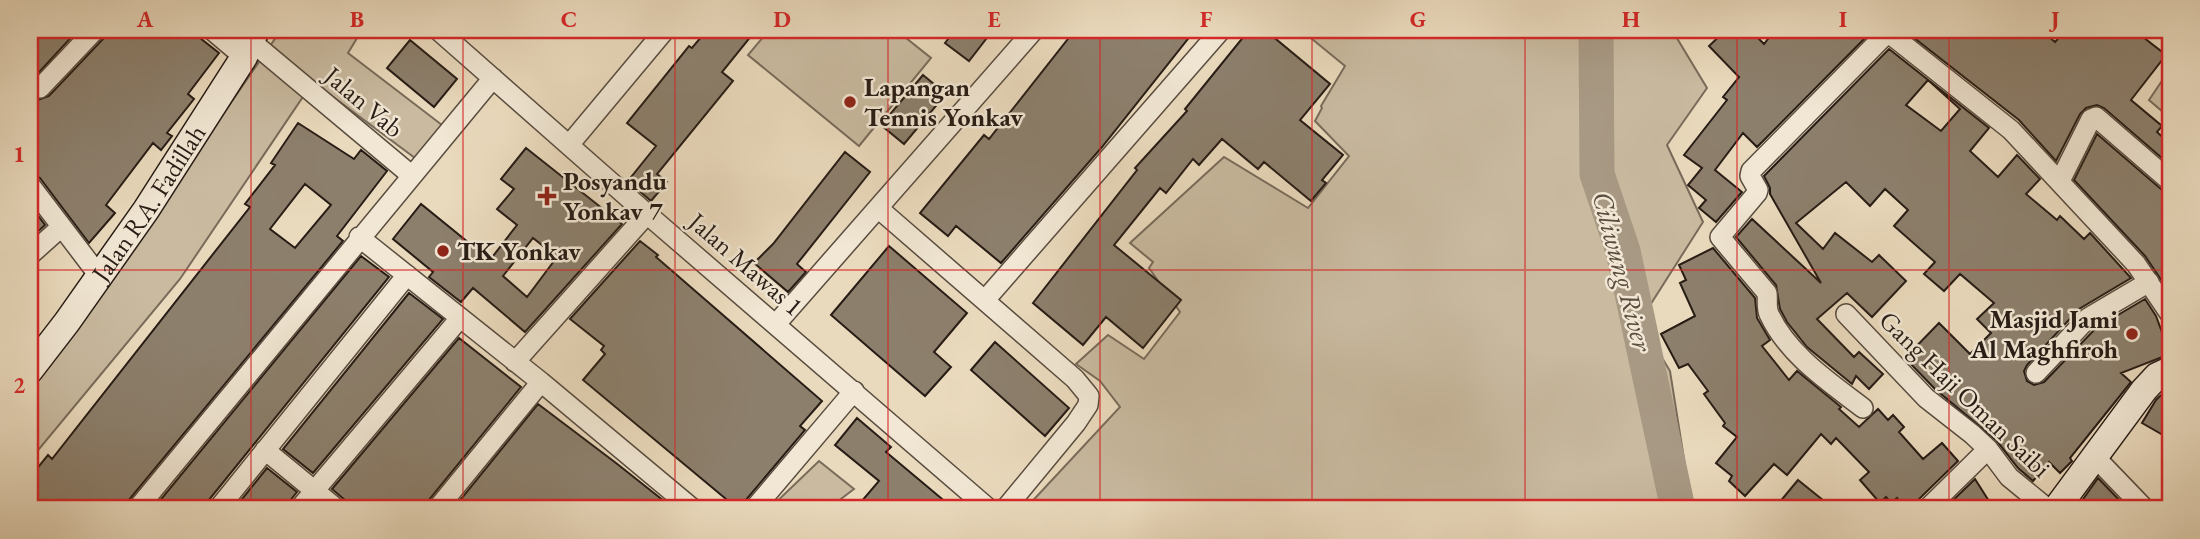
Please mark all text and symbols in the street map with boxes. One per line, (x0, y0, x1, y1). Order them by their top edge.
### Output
text: A (136, 4, 154, 34)
text: B (350, 4, 364, 34)
text: C (561, 4, 577, 34)
text: D (773, 4, 791, 34)
text: E (987, 4, 1001, 34)
text: F (1200, 4, 1213, 34)
text: G (1410, 4, 1426, 34)
text: H (1622, 4, 1640, 34)
text: I (1839, 4, 1847, 34)
text: J (2049, 4, 2060, 34)
street label: Jalan Vab (316, 58, 411, 145)
place label: Lapangan Tennis Yonkav (864, 70, 1023, 134)
marker: Lapangan Tennis Yonkav (842, 94, 858, 110)
street label: Jalan RA. Fadillah (83, 118, 213, 290)
text: 1 (13, 139, 25, 169)
place label: Posyandu Yonkav 7 (563, 164, 667, 228)
marker: Posyandu Yonkav 7 (537, 186, 557, 206)
water label: Ciliwung River (1584, 187, 1662, 356)
street label: Jalan Mawas 1 (680, 203, 811, 323)
place label: TK Yonkav (457, 234, 581, 268)
marker: TK Yonkav (435, 243, 451, 259)
place label: Masjid Jami Al Maghfiroh (1969, 302, 2118, 366)
street label: Gang Haji Oman Saibi (1872, 303, 2058, 485)
marker: Masjid Jami Al Maghfiroh (2124, 326, 2140, 342)
text: 2 (13, 370, 25, 400)

